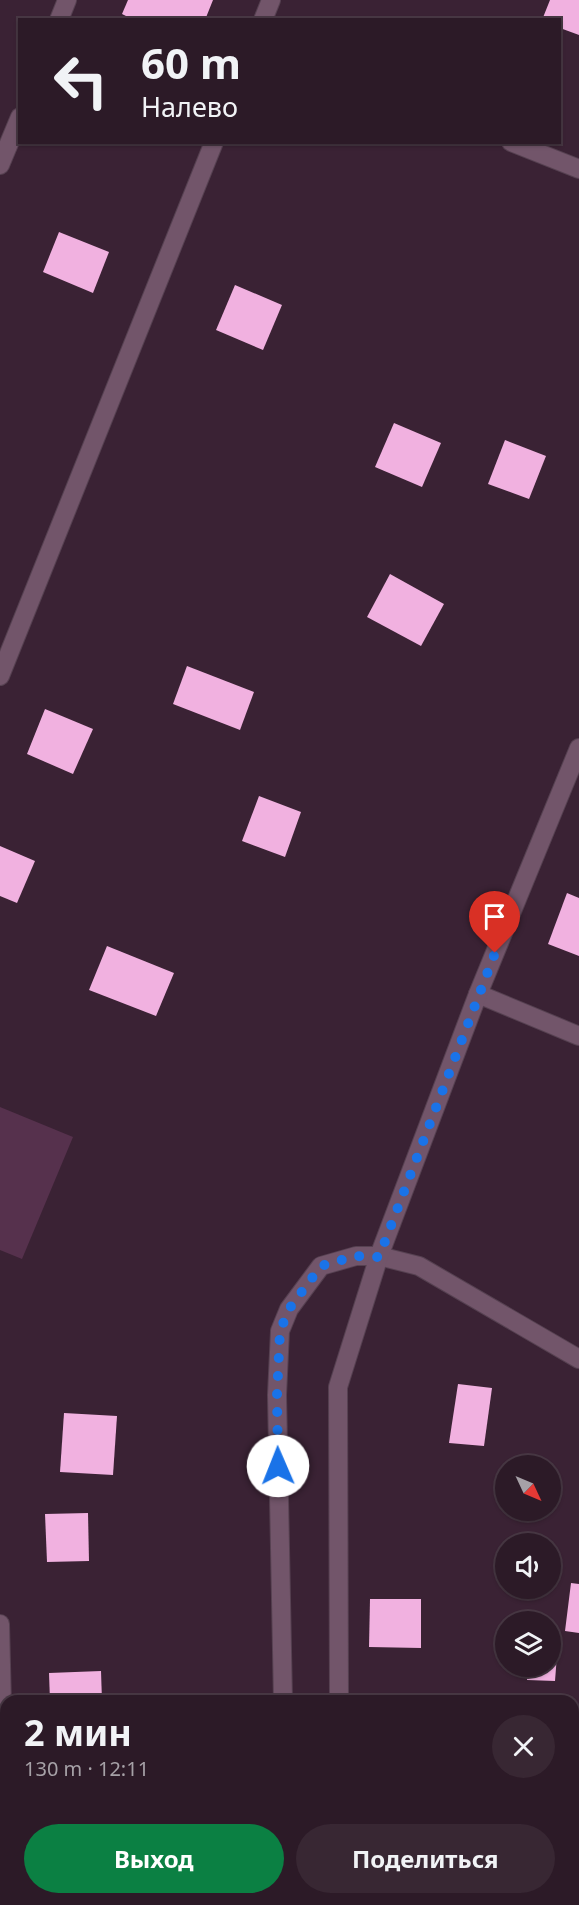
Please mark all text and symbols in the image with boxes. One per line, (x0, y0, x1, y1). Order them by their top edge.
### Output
text: 60 m (141, 34, 241, 91)
icon: left (42, 42, 120, 120)
text: Налево (141, 88, 238, 125)
pin (469, 891, 520, 953)
icon: arrive (478, 900, 511, 933)
position arrow (246, 1434, 310, 1498)
north arrow (495, 1455, 561, 1521)
map controls (495, 1455, 561, 1677)
button: sound (495, 1533, 561, 1599)
button: layers (495, 1611, 561, 1677)
text: 2 мин (24, 1708, 132, 1757)
button: close (492, 1715, 555, 1778)
text: 130 m · 12:11 (24, 1755, 149, 1782)
button: Выход (24, 1824, 284, 1893)
button: Поделиться (296, 1824, 555, 1893)

